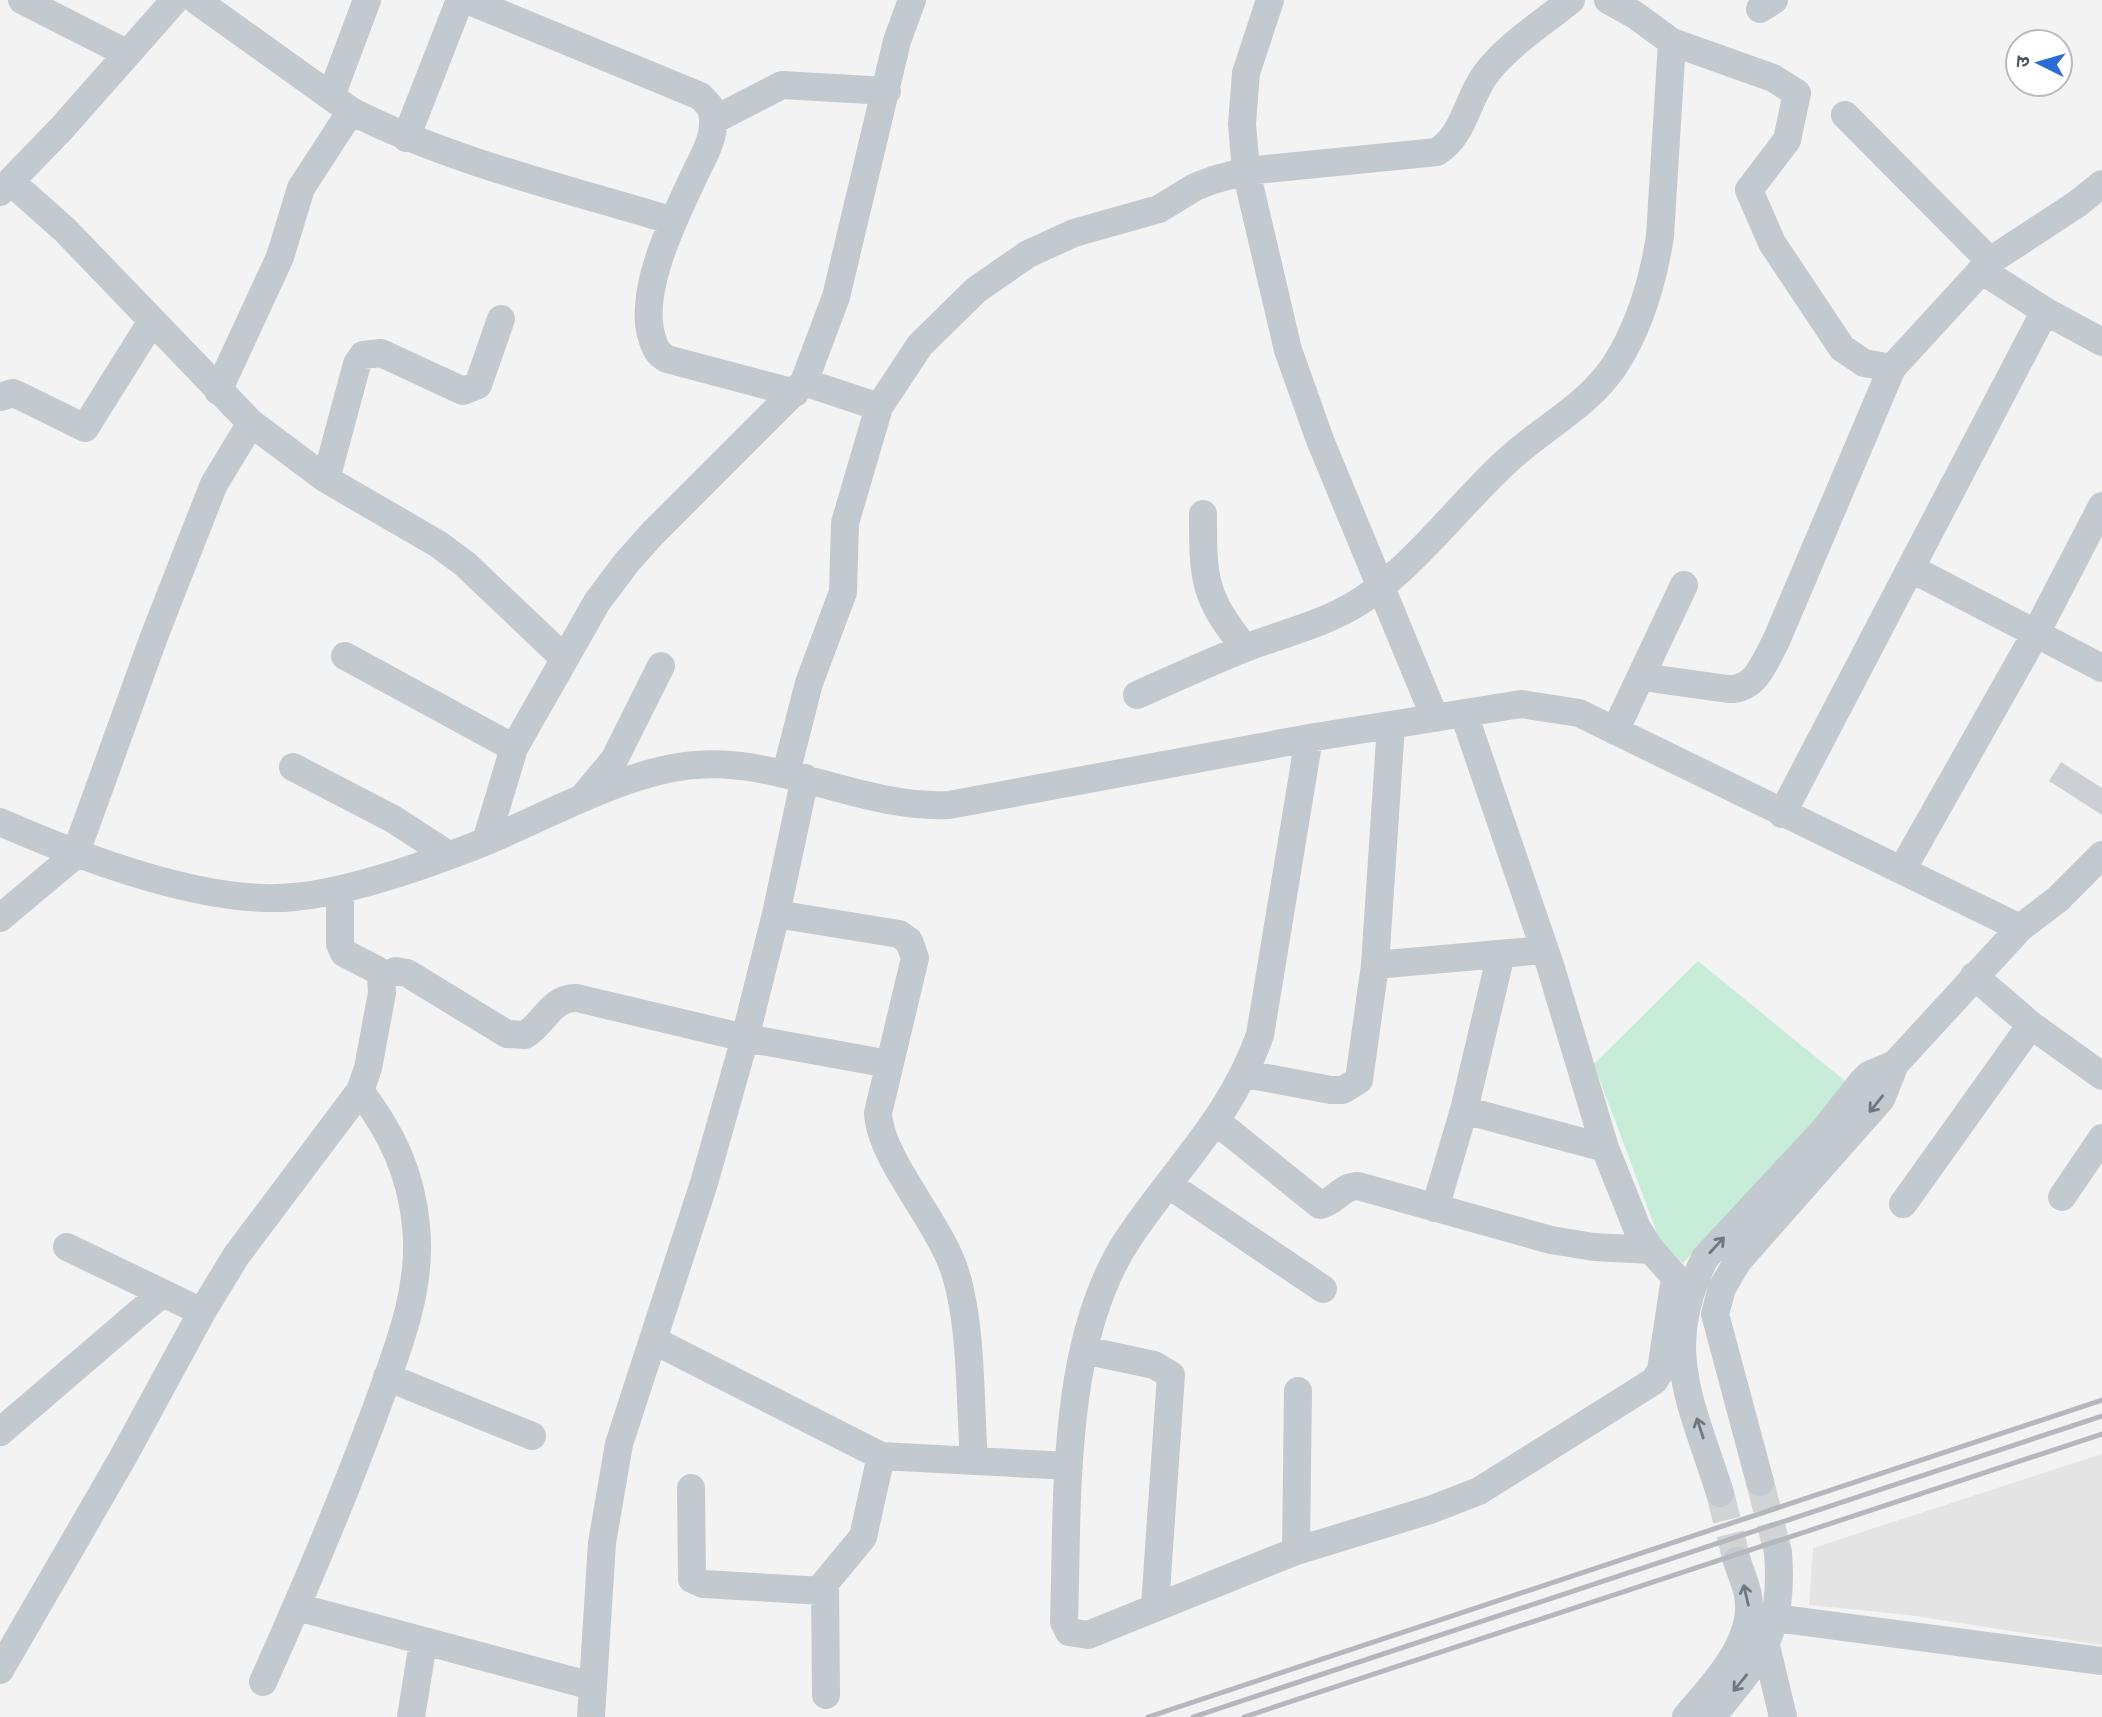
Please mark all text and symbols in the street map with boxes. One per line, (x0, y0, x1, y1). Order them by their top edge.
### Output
north arrow (2004, 28, 2074, 98)
text: उ (2011, 54, 2034, 68)
one-way arrow (1868, 1094, 1884, 1112)
one-way arrow (1709, 1236, 1725, 1254)
one-way arrow (1692, 1418, 1705, 1440)
one-way arrow (1739, 1584, 1752, 1606)
one-way arrow (1732, 1673, 1747, 1691)

